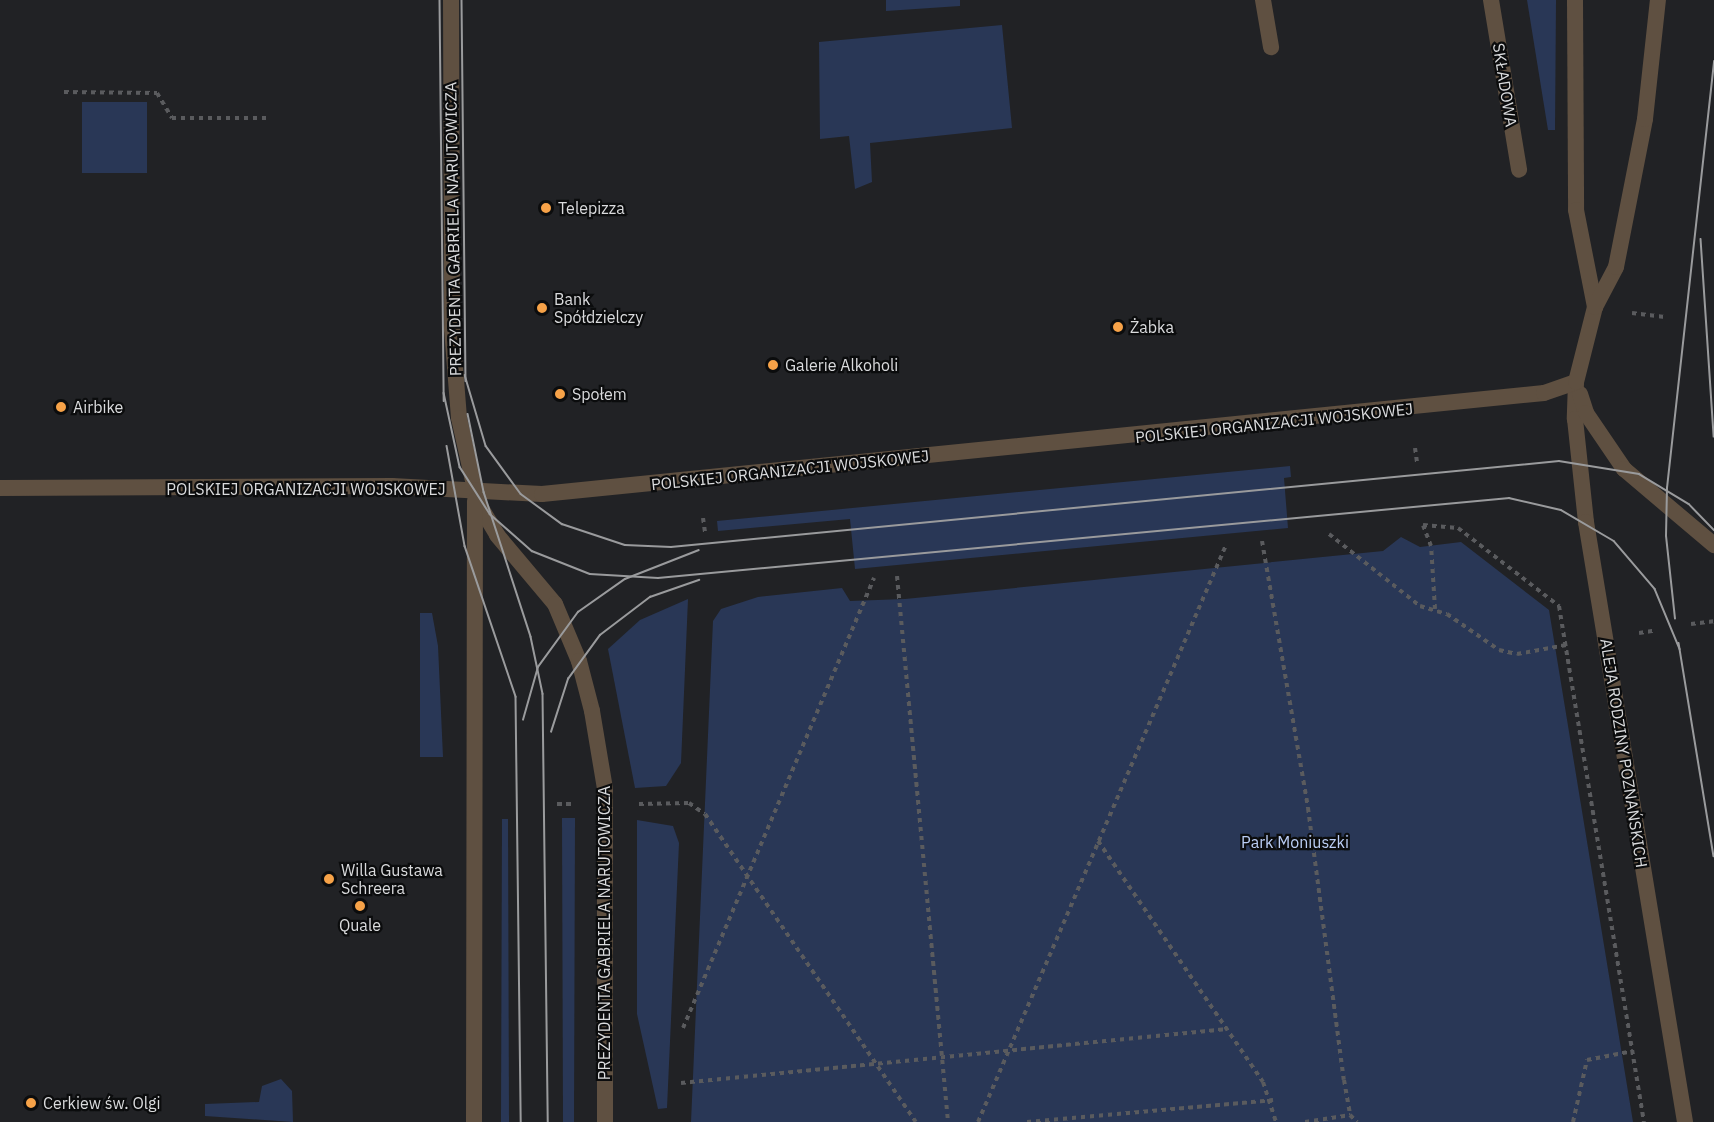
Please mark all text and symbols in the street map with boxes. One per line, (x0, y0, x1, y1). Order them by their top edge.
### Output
street label: SKŁADOWA (1489, 42, 1521, 128)
street label: PREZYDENTA GABRIELA NARUTOWICZA (441, 82, 465, 376)
place label: Telepizza (558, 198, 625, 218)
marker: Telepizza (539, 201, 553, 215)
place label: Bank Spółdzielczy (554, 289, 643, 327)
marker: Bank Spółdzielczy (535, 301, 549, 315)
place label: Żabka (1130, 317, 1174, 337)
marker: Żabka (1111, 320, 1125, 334)
place label: Galerie Alkoholi (785, 355, 898, 375)
marker: Galerie Alkoholi (766, 358, 780, 372)
place label: Społem (572, 384, 627, 404)
marker: Społem (553, 387, 567, 401)
place label: Airbike (73, 397, 123, 417)
street label: POLSKIEJ ORGANIZACJI WOJSKOWEJ (1134, 399, 1414, 447)
marker: Airbike (54, 400, 68, 414)
street label: POLSKIEJ ORGANIZACJI WOJSKOWEJ (650, 446, 930, 494)
street label: POLSKIEJ ORGANIZACJI WOJSKOWEJ (166, 479, 446, 499)
street label: ALEJA RODZINY POZNAŃSKICH (1596, 637, 1652, 869)
street label: PREZYDENTA GABRIELA NARUTOWICZA (594, 786, 614, 1080)
park label: Park Moniuszki (1241, 832, 1349, 852)
place label: Willa Gustawa Schreera (341, 860, 443, 898)
marker: Willa Gustawa Schreera (322, 872, 336, 886)
marker: Quale (353, 899, 367, 913)
place label: Quale (339, 915, 381, 935)
place label: Cerkiew św. Olgi (43, 1093, 161, 1113)
marker: Cerkiew św. Olgi (24, 1096, 38, 1110)

